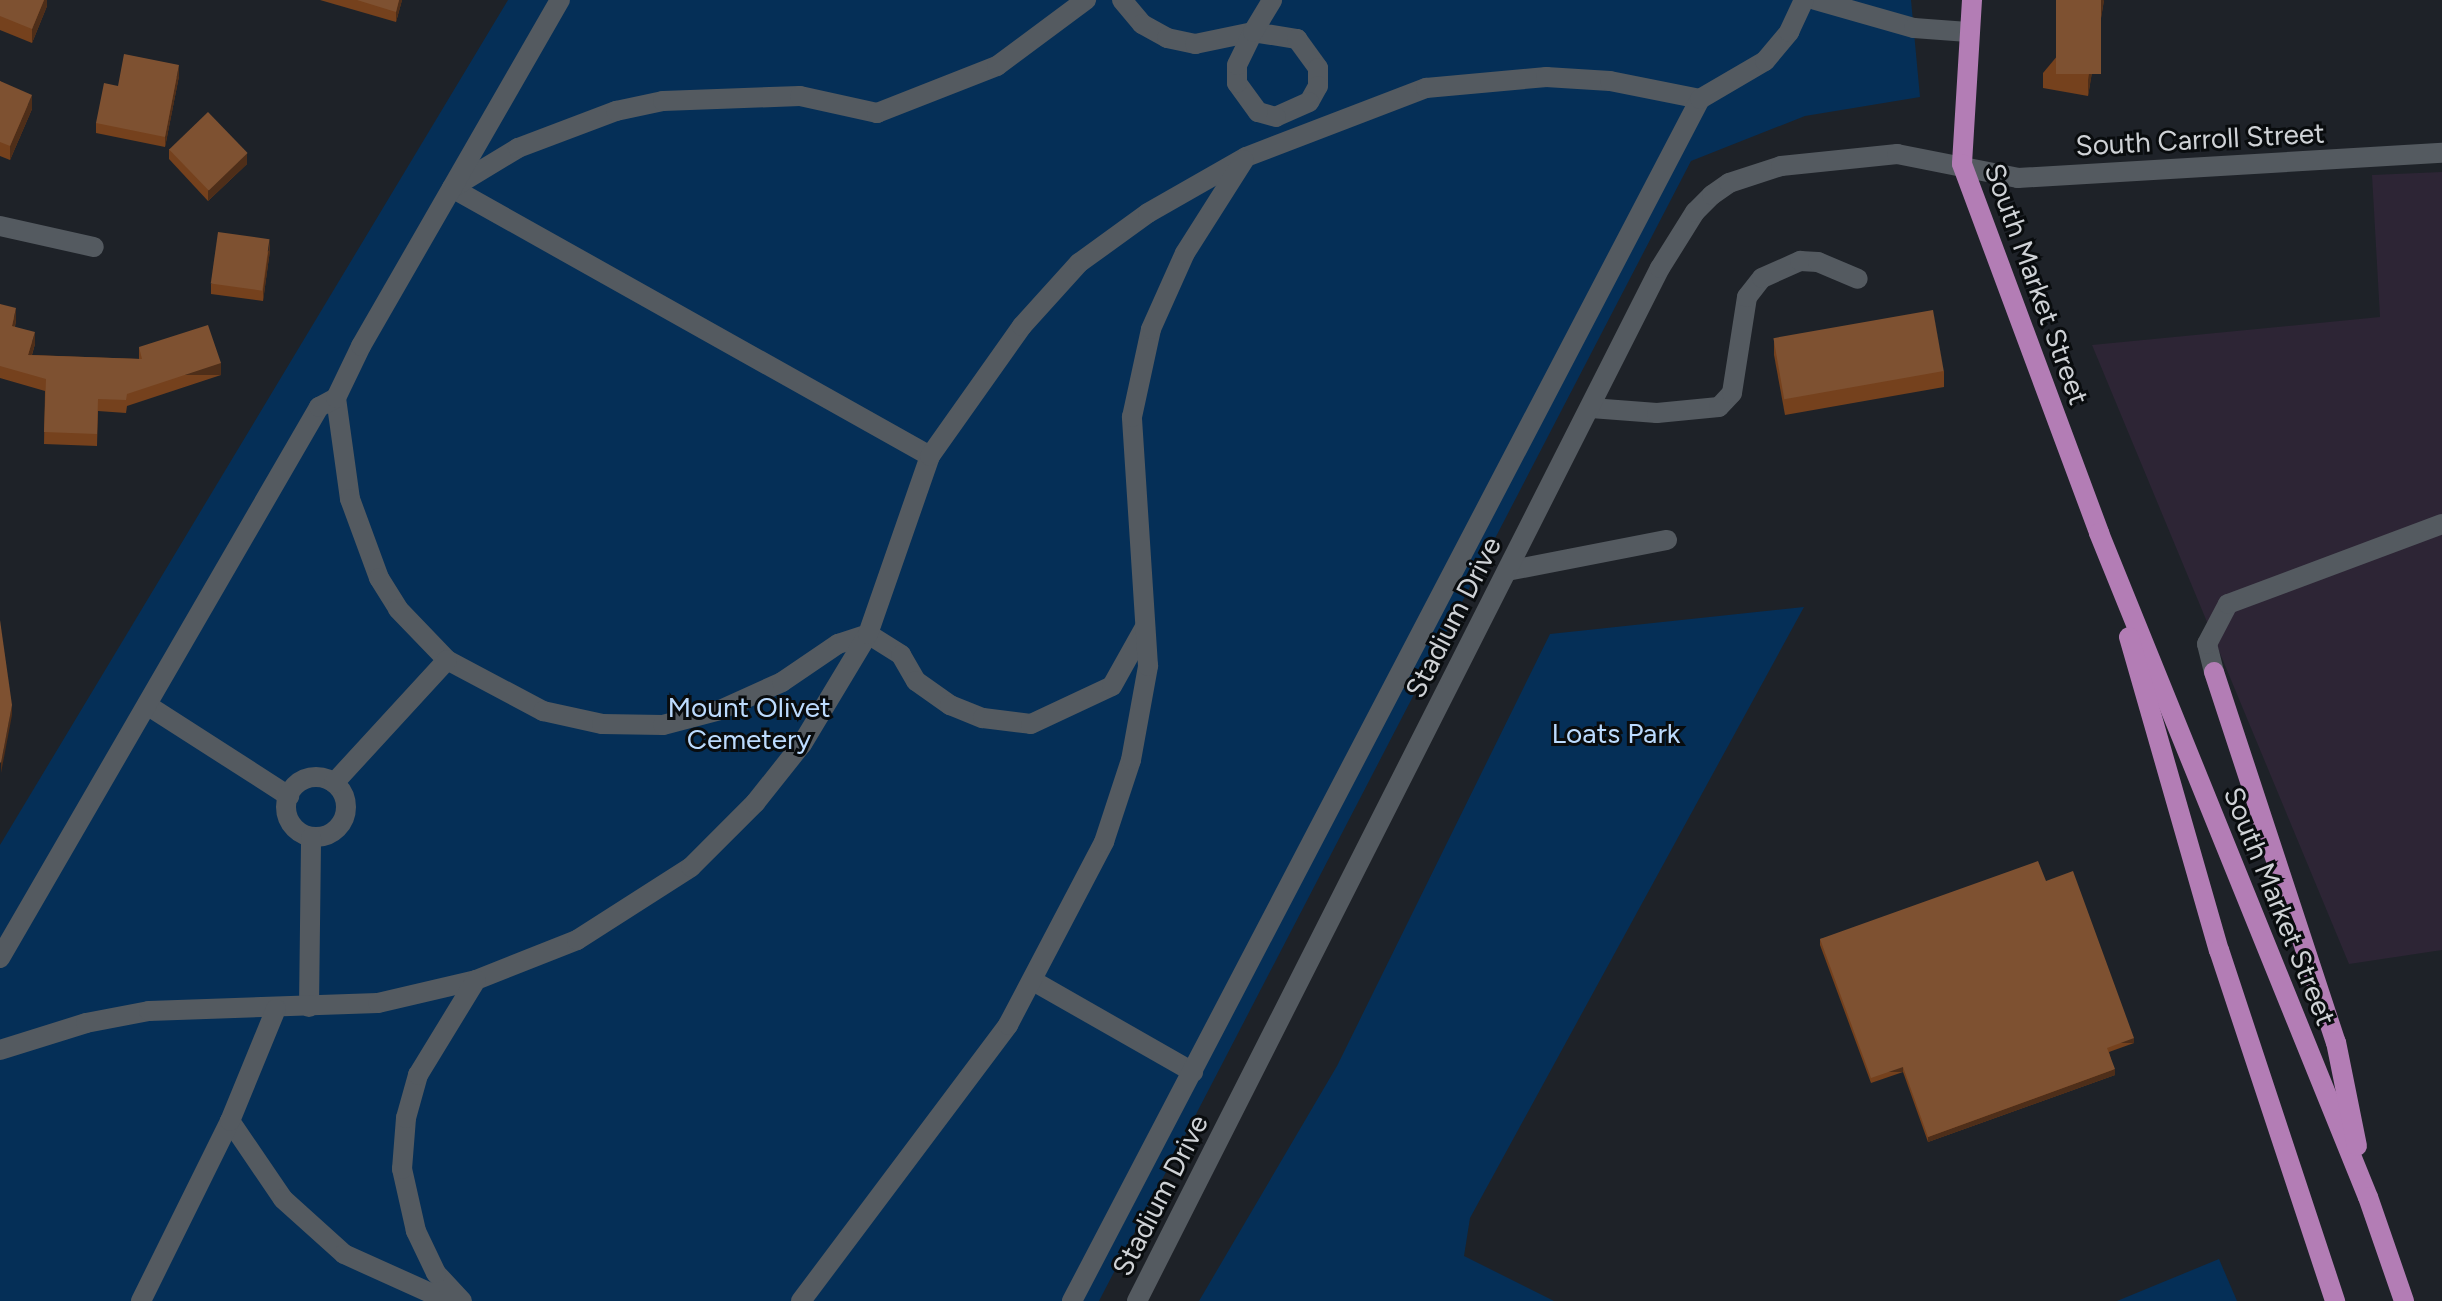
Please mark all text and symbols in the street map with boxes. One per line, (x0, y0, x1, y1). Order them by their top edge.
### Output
street label: South Carroll Street (2075, 116, 2325, 162)
street label: South Market Street (1978, 159, 2096, 409)
street label: Stadium Drive (1398, 531, 1508, 703)
park label: Mount Olivet Cemetery (667, 690, 831, 756)
park label: Loats Park (1552, 716, 1680, 750)
street label: South Market Street (2217, 782, 2343, 1030)
street label: Stadium Drive (1105, 1109, 1215, 1281)

